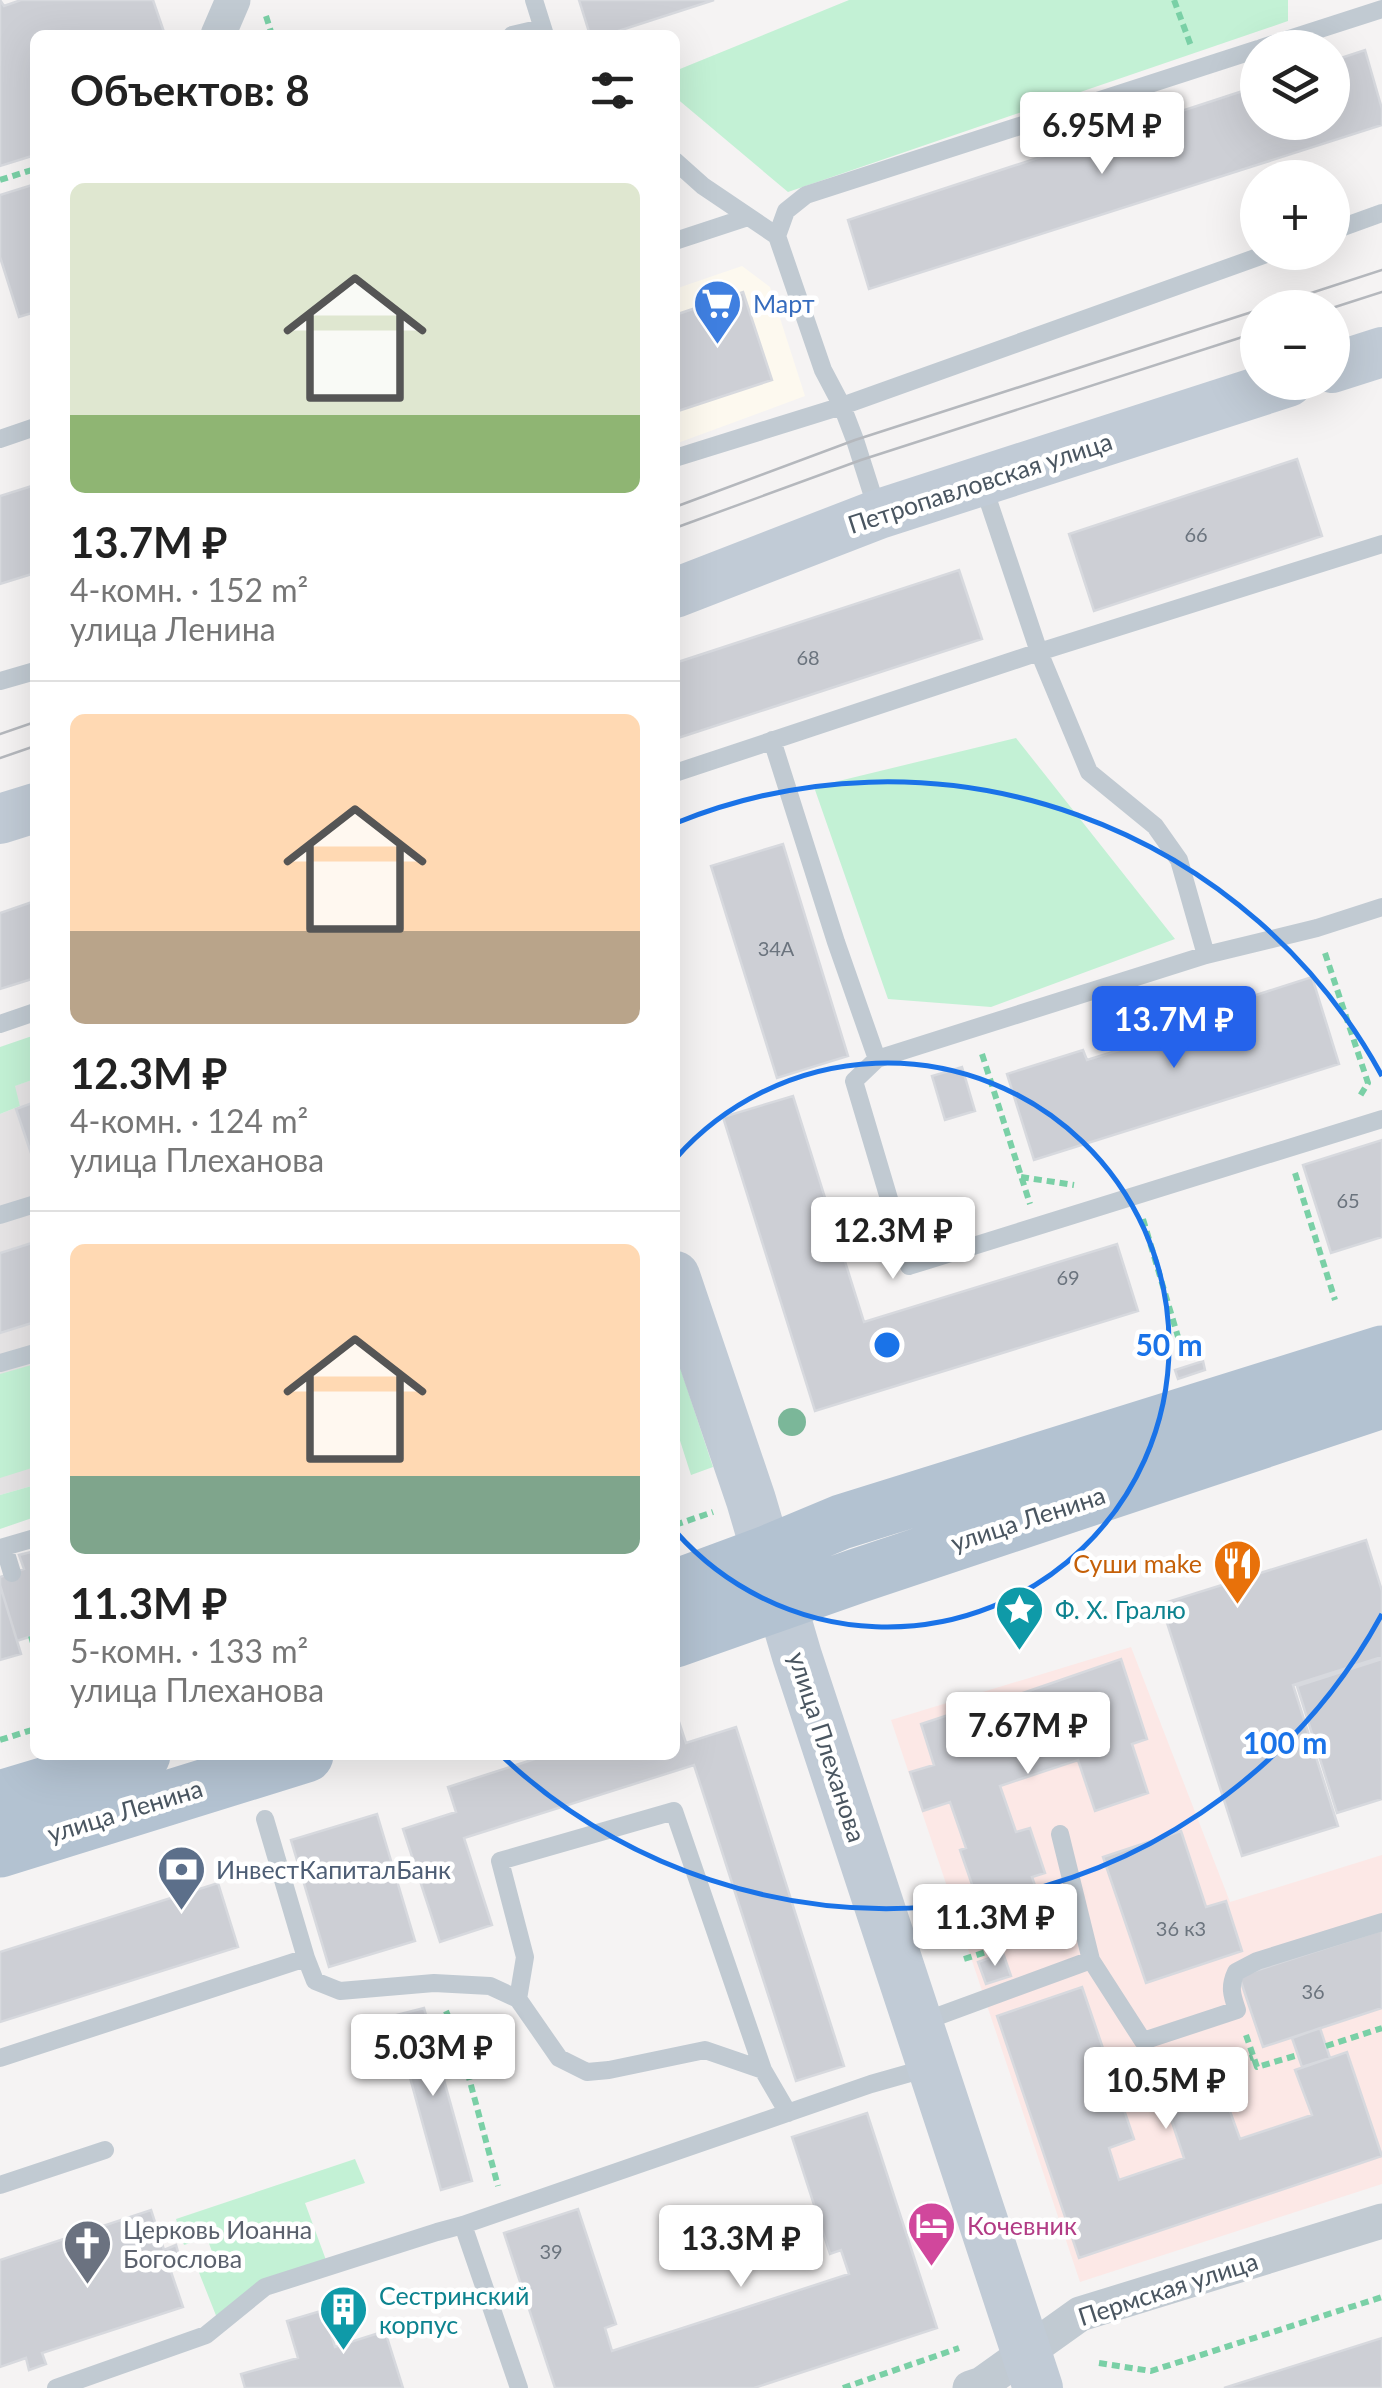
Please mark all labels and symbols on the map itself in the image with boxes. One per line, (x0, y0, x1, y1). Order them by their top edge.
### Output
pin: 6.95M ₽ (1010, 92, 1194, 177)
supermarket icon: Март (692, 278, 744, 346)
place label: Март (753, 288, 815, 318)
street label: Петропавловская улица (844, 425, 1116, 539)
house number: 66 (1184, 522, 1208, 546)
house number: 68 (796, 645, 820, 669)
house number: 34А (758, 936, 795, 960)
pin: 13.7M ₽ (1082, 986, 1266, 1071)
house number: 65 (1336, 1188, 1360, 1212)
pin: 12.3M ₽ (801, 1197, 985, 1282)
house number: 69 (1056, 1265, 1080, 1289)
text: 50 m (1135, 1326, 1203, 1362)
centre of rings (869, 1327, 905, 1363)
street label: улица Ленина (947, 1479, 1109, 1557)
restaurant icon: Суши make (1211, 1538, 1263, 1606)
place label: Суши make (1073, 1548, 1202, 1578)
place icon: Ф. Х. Гралю (994, 1584, 1046, 1652)
place label: Ф. Х. Гралю (1055, 1594, 1186, 1624)
street label: улица Плеханова (783, 1648, 873, 1846)
pin: 7.67M ₽ (936, 1692, 1120, 1777)
text: 100 m (1243, 1724, 1327, 1760)
street label: улица Ленина (44, 1772, 206, 1848)
bank icon: ИнвестКапиталБанк (155, 1844, 207, 1912)
place label: ИнвестКапиталБанк (216, 1854, 451, 1884)
pin: 11.3M ₽ (903, 1884, 1087, 1969)
house number: 36 к3 (1156, 1916, 1206, 1940)
house number: 36 (1301, 1979, 1325, 2003)
pin: 5.03M ₽ (341, 2014, 525, 2099)
pin: 10.5M ₽ (1074, 2047, 1258, 2132)
hotel icon: Кочевник (906, 2200, 958, 2268)
pin: 13.3M ₽ (649, 2205, 833, 2290)
place label: Кочевник (967, 2210, 1077, 2240)
place label: Церковь Иоанна Богослова (123, 2214, 312, 2273)
church icon: Церковь Иоанна Богослова (62, 2218, 114, 2286)
house number: 39 (539, 2239, 563, 2263)
street label: Пермская улица (1074, 2245, 1261, 2331)
place label: Сестринский корпус (379, 2280, 529, 2339)
building icon: Сестринский корпус (318, 2284, 370, 2352)

